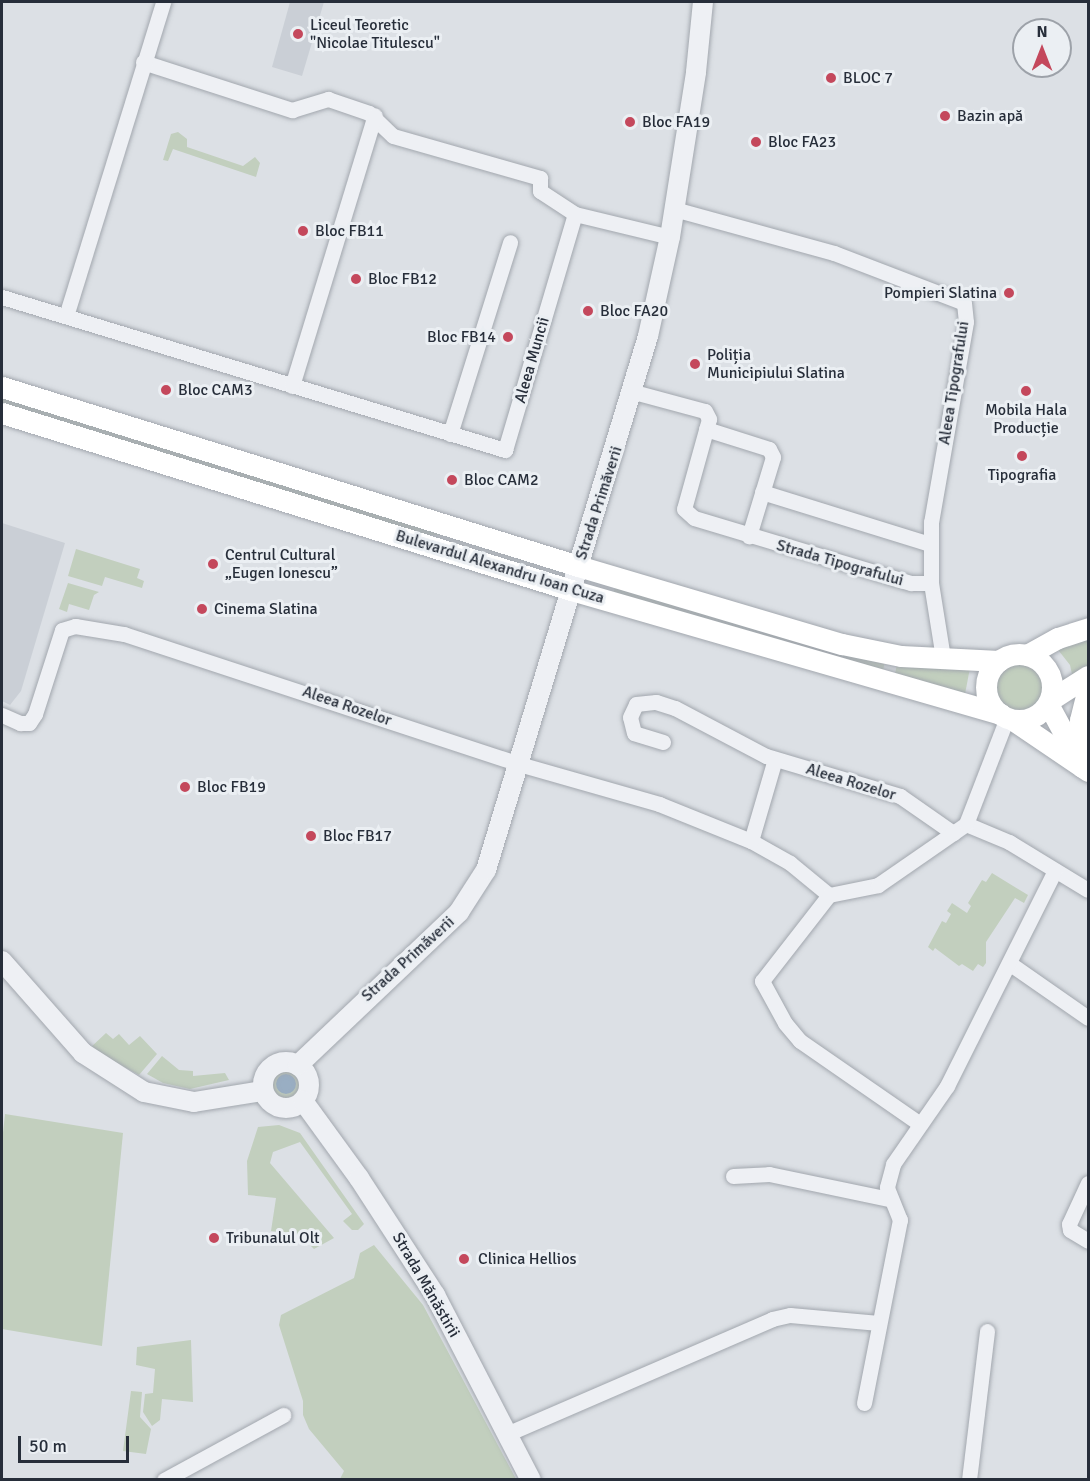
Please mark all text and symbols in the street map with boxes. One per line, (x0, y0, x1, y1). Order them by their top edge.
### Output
place label: Liceul Teoretic "Nicolae Titulescu" (310, 15, 440, 53)
north arrow (1012, 18, 1072, 78)
text: N (1036, 22, 1048, 42)
marker: Liceul Teoretic "Nicolae Titulescu" (291, 27, 305, 41)
place label: BLOC 7 (843, 68, 893, 88)
marker: BLOC 7 (824, 71, 838, 85)
place label: Bazin apă (957, 106, 1023, 126)
marker: Bazin apă (938, 109, 952, 123)
place label: Bloc FA19 (642, 112, 710, 132)
marker: Bloc FA19 (623, 115, 637, 129)
place label: Bloc FA23 (768, 132, 836, 152)
marker: Bloc FA23 (749, 135, 763, 149)
place label: Bloc FB11 (315, 221, 384, 241)
marker: Bloc FB11 (296, 224, 310, 238)
place label: Bloc FB12 (368, 269, 437, 289)
marker: Bloc FB12 (349, 272, 363, 286)
place label: Pompieri Slatina (884, 283, 997, 303)
marker: Pompieri Slatina (1002, 286, 1016, 300)
place label: Bloc FA20 (600, 301, 668, 321)
marker: Bloc FA20 (581, 304, 595, 318)
street label: Aleea Muncii (511, 315, 553, 405)
street label: Aleea Tipografului (935, 320, 973, 446)
place label: Bloc FB14 (427, 327, 496, 347)
marker: Bloc FB14 (501, 330, 515, 344)
place label: Poliția Municipiului Slatina (707, 345, 845, 383)
marker: Poliția Municipiului Slatina (688, 357, 702, 371)
place label: Bloc CAM3 (178, 380, 253, 400)
marker: Bloc CAM3 (159, 383, 173, 397)
marker: Mobila Hala Producție (1019, 384, 1033, 398)
place label: Mobila Hala Producție (985, 400, 1067, 438)
street label: Strada Primăverii (572, 444, 626, 562)
marker: Tipografia (1015, 449, 1029, 463)
place label: Tipografia (988, 465, 1056, 485)
place label: Bloc CAM2 (464, 470, 539, 490)
marker: Bloc CAM2 (445, 473, 459, 487)
street label: Bulevardul Alexandru Ioan Cuza (393, 526, 607, 608)
street label: Strada Tipografului (774, 536, 906, 590)
place label: Centrul Cultural „Eugen Ionescu” (225, 545, 338, 583)
marker: Centrul Cultural „Eugen Ionescu” (206, 557, 220, 571)
place label: Cinema Slatina (214, 599, 318, 619)
marker: Cinema Slatina (195, 602, 209, 616)
street label: Aleea Rozelor (300, 682, 394, 730)
street label: Aleea Rozelor (804, 759, 898, 805)
place label: Bloc FB19 (197, 777, 266, 797)
marker: Bloc FB19 (178, 780, 192, 794)
place label: Bloc FB17 (323, 826, 392, 846)
marker: Bloc FB17 (304, 829, 318, 843)
street label: Strada Primăverii (358, 912, 458, 1006)
place label: Tribunalul Olt (226, 1228, 320, 1248)
street label: Strada Mănăstirii (388, 1229, 464, 1341)
marker: Tribunalul Olt (207, 1231, 221, 1245)
place label: Clinica Hellios (478, 1249, 576, 1269)
marker: Clinica Hellios (455, 1250, 473, 1268)
scale bar (21, 1424, 132, 1462)
text: 50 m (29, 1435, 67, 1457)

